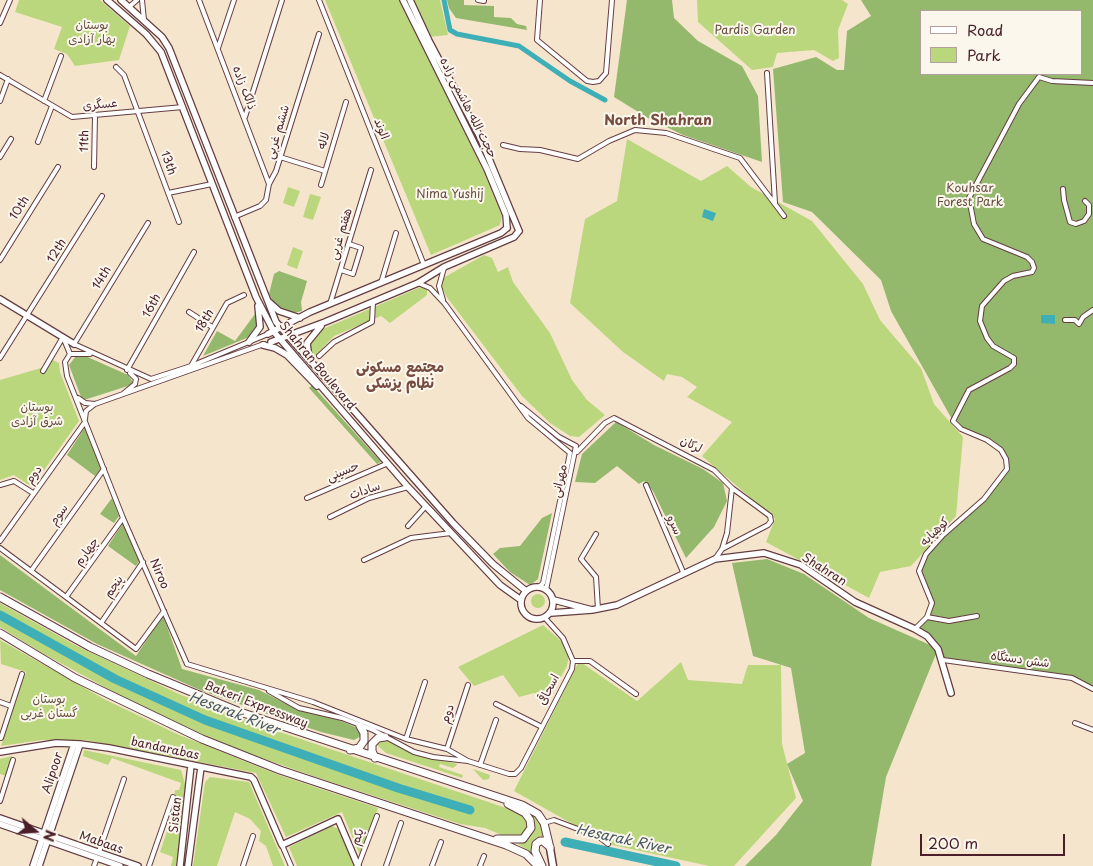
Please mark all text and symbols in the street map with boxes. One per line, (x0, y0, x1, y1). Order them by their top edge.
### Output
legend (920, 10, 1083, 75)
text: Road (967, 18, 1003, 41)
park label: بوستان بهار آزادی (68, 19, 116, 47)
park label: Pardis Garden (715, 24, 795, 38)
text: Park (967, 43, 1001, 66)
street label: حجت الله هاشمی زاده (436, 55, 500, 161)
street label: ذالک زاده (229, 64, 259, 112)
street label: عسگری (82, 96, 118, 114)
street label: ششم غربی (263, 103, 293, 161)
district label: North Shahran (604, 113, 712, 129)
street label: الوند (370, 116, 392, 142)
street label: 11th (78, 130, 92, 152)
street label: لاله (315, 131, 333, 151)
street label: 13th (157, 149, 179, 177)
park label: Kouhsar Forest Park (937, 182, 1003, 210)
park label: Nima Yushij (416, 188, 484, 202)
street label: 10th (7, 193, 33, 223)
street label: هفتم غربی (326, 206, 356, 262)
street label: 12th (44, 236, 70, 266)
street label: 14th (89, 264, 115, 292)
street label: 16th (139, 291, 165, 321)
street label: 18th (192, 307, 218, 335)
street label: Shahran Boulevard (276, 319, 358, 413)
district label: مجتمع مسکونی نظام پزشکی (356, 360, 444, 392)
park label: بوستان شرق آزادی (11, 401, 63, 429)
street label: لرکان (678, 434, 704, 456)
street label: حسینی (325, 459, 361, 485)
street label: دوم (22, 463, 46, 487)
street label: مهرانی (549, 463, 571, 499)
street label: سادات (348, 479, 382, 503)
street label: سوم (47, 502, 71, 528)
street label: سرو (663, 513, 685, 537)
street label: کوهپایه (917, 515, 953, 549)
street label: چهارم (72, 535, 102, 569)
street label: Shahran (799, 551, 849, 589)
street label: Niroo (146, 557, 172, 591)
street label: پنجم (101, 573, 127, 601)
street label: شش دستگاه (990, 649, 1050, 671)
street label: اسحاقی (535, 672, 563, 708)
street label: Bakeri Expressway (202, 679, 310, 731)
water label: Hesarak River (186, 689, 282, 739)
park label: بوستان گستان غربی (20, 693, 78, 721)
street label: دوم (438, 703, 458, 725)
street label: bandarabas (130, 735, 200, 763)
street label: Alipoor (40, 751, 66, 795)
street label: Sistan (167, 796, 185, 834)
north arrow (10, 806, 60, 856)
water label: Hesarak River (575, 822, 671, 858)
scale bar (923, 824, 1068, 856)
street label: یکم (348, 826, 368, 848)
text: N (38, 827, 61, 844)
street label: Mabaas (77, 829, 125, 857)
text: 200 m (928, 831, 978, 854)

